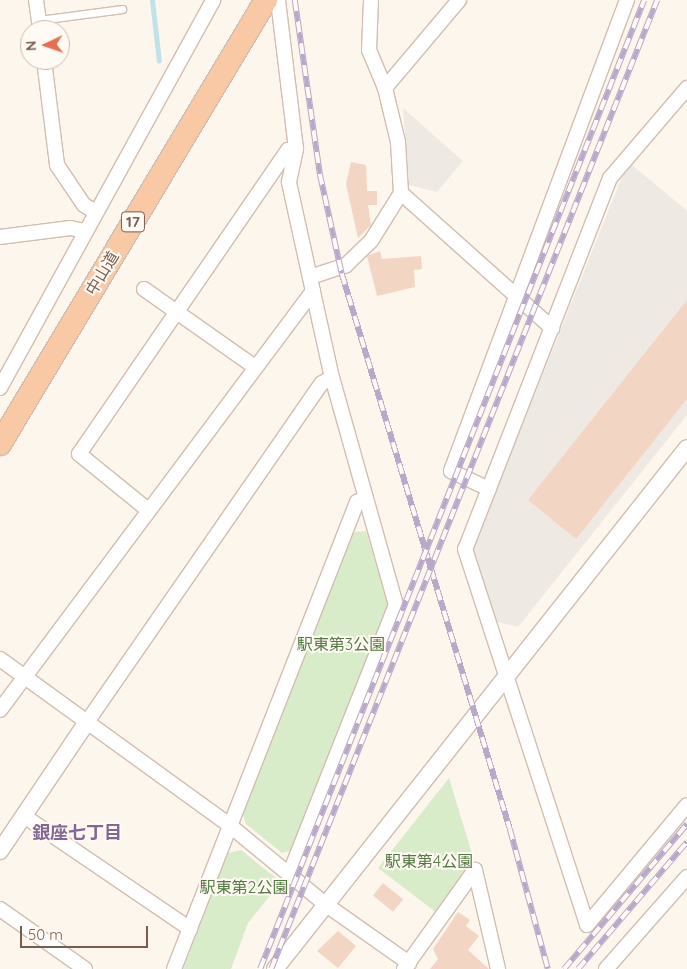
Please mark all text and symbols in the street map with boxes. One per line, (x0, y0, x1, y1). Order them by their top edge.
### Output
north arrow (20, 20, 70, 70)
text: N (22, 40, 40, 51)
road number: 17 (120, 210, 146, 234)
street label: 中山道 (81, 247, 123, 299)
park label: 駅東第3公園 (297, 634, 385, 654)
district label: 銀座七丁目 (32, 822, 122, 844)
park label: 駅東第4公園 (385, 851, 473, 871)
park label: 駅東第2公園 (200, 877, 288, 897)
scale bar (22, 916, 150, 948)
text: 50 m (28, 925, 63, 944)

